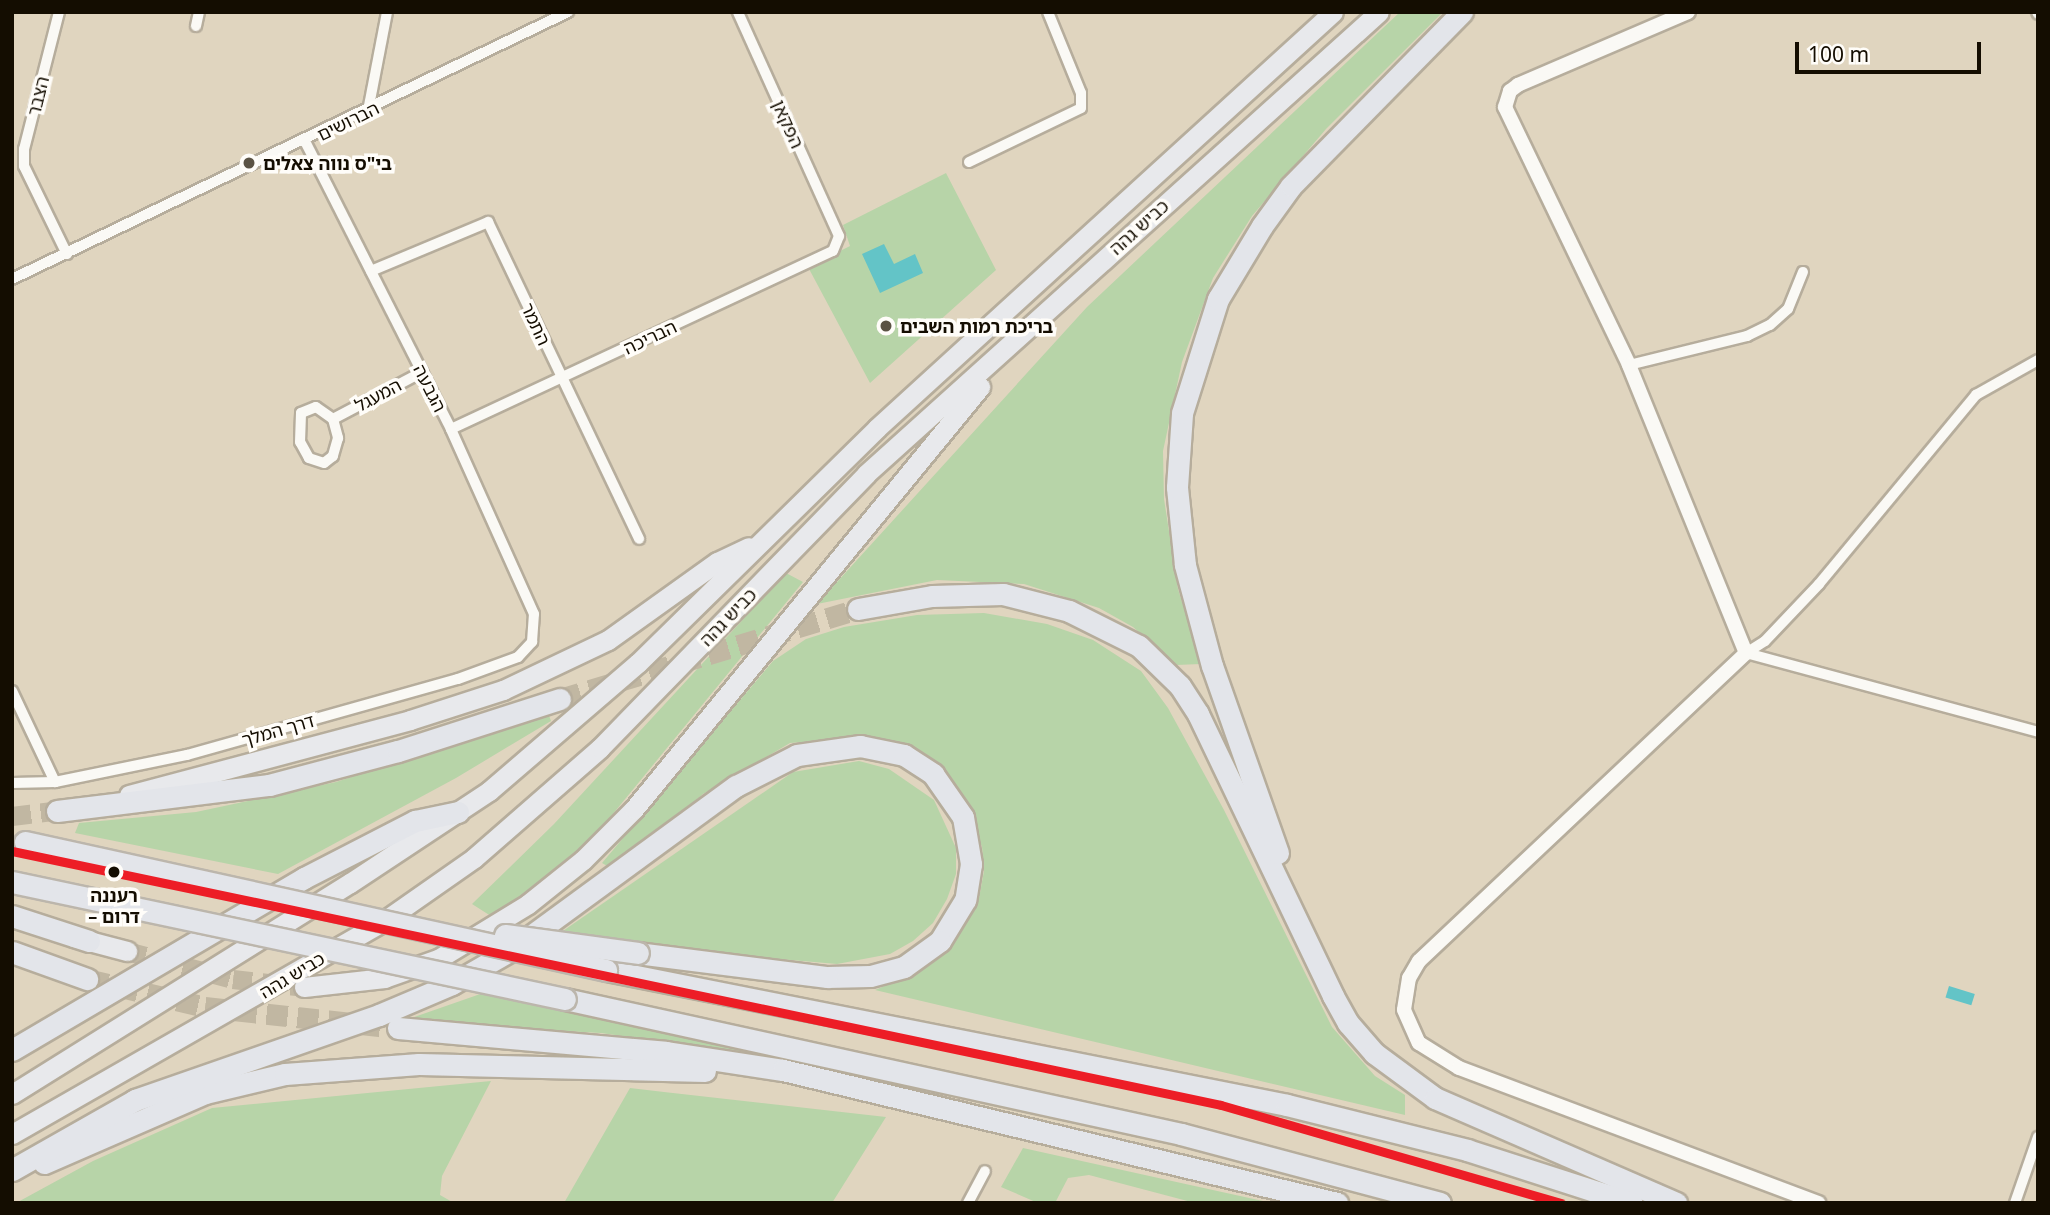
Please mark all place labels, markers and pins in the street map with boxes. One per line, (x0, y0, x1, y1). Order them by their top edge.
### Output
place label: בי"ס נווה צאלים (263, 152, 392, 174)
marker: בי"ס נווה צאלים (241, 155, 257, 171)
place label: בריכת רמות השבים (900, 315, 1053, 337)
marker: בריכת רמות השבים (878, 318, 894, 334)
marker: רעננה – דרום (103, 861, 125, 883)
place label: רעננה – דרום (88, 885, 140, 928)

